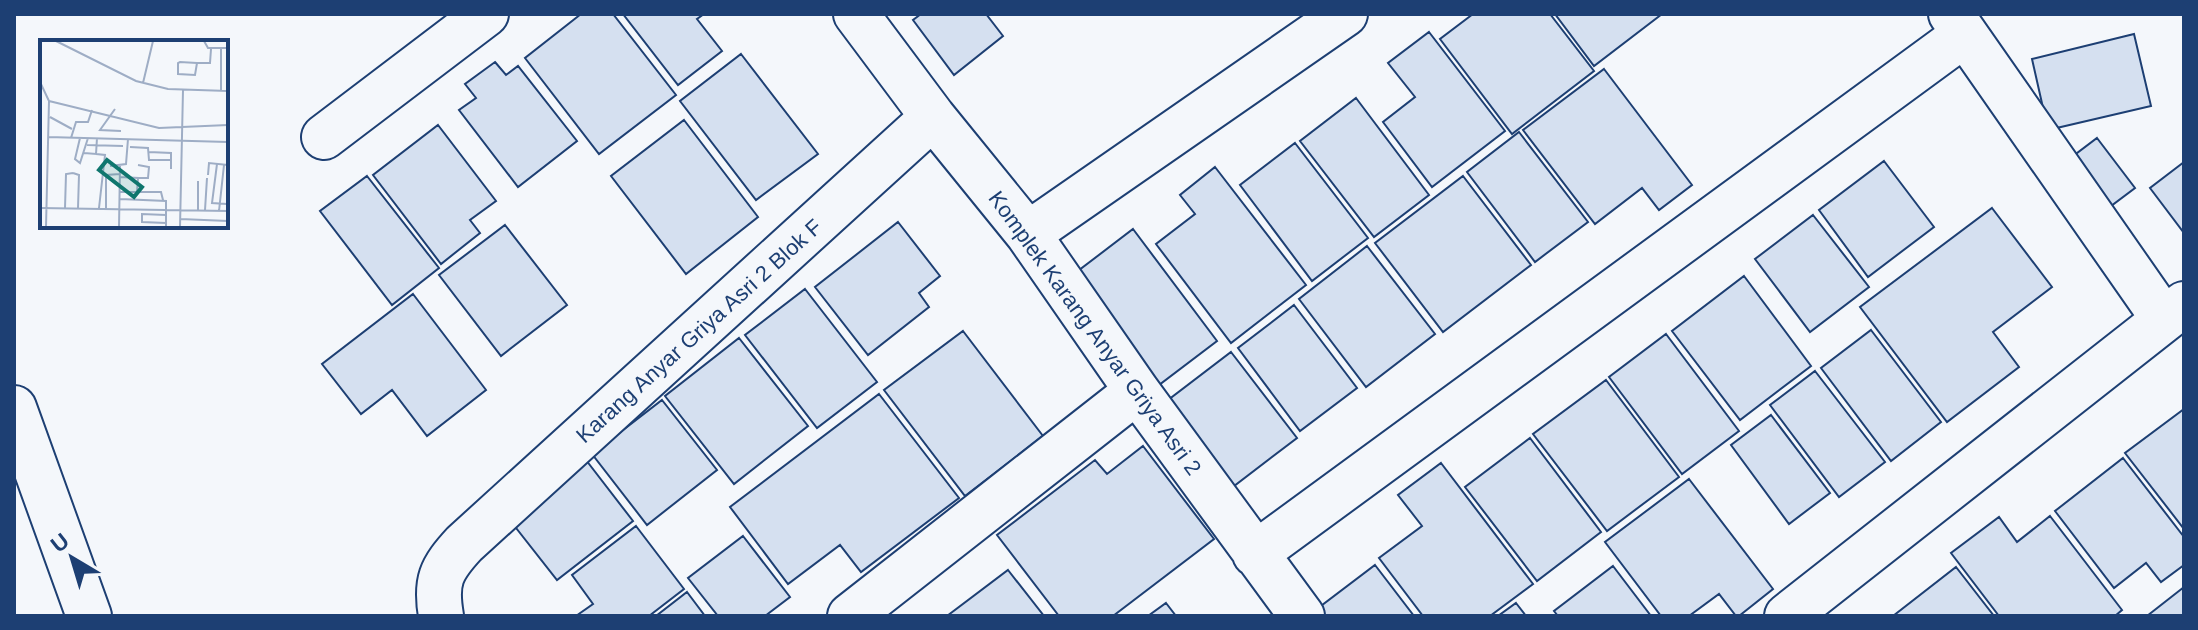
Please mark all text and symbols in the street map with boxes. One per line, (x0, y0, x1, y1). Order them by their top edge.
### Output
inset map (40, 40, 228, 228)
street label: Komplek Karang Anyar Griya Asri 2 (984, 186, 1206, 480)
street label: Karang Anyar Griya Asri 2 Blok F (571, 214, 827, 448)
north arrow (32, 518, 112, 598)
text: U (46, 528, 74, 557)

